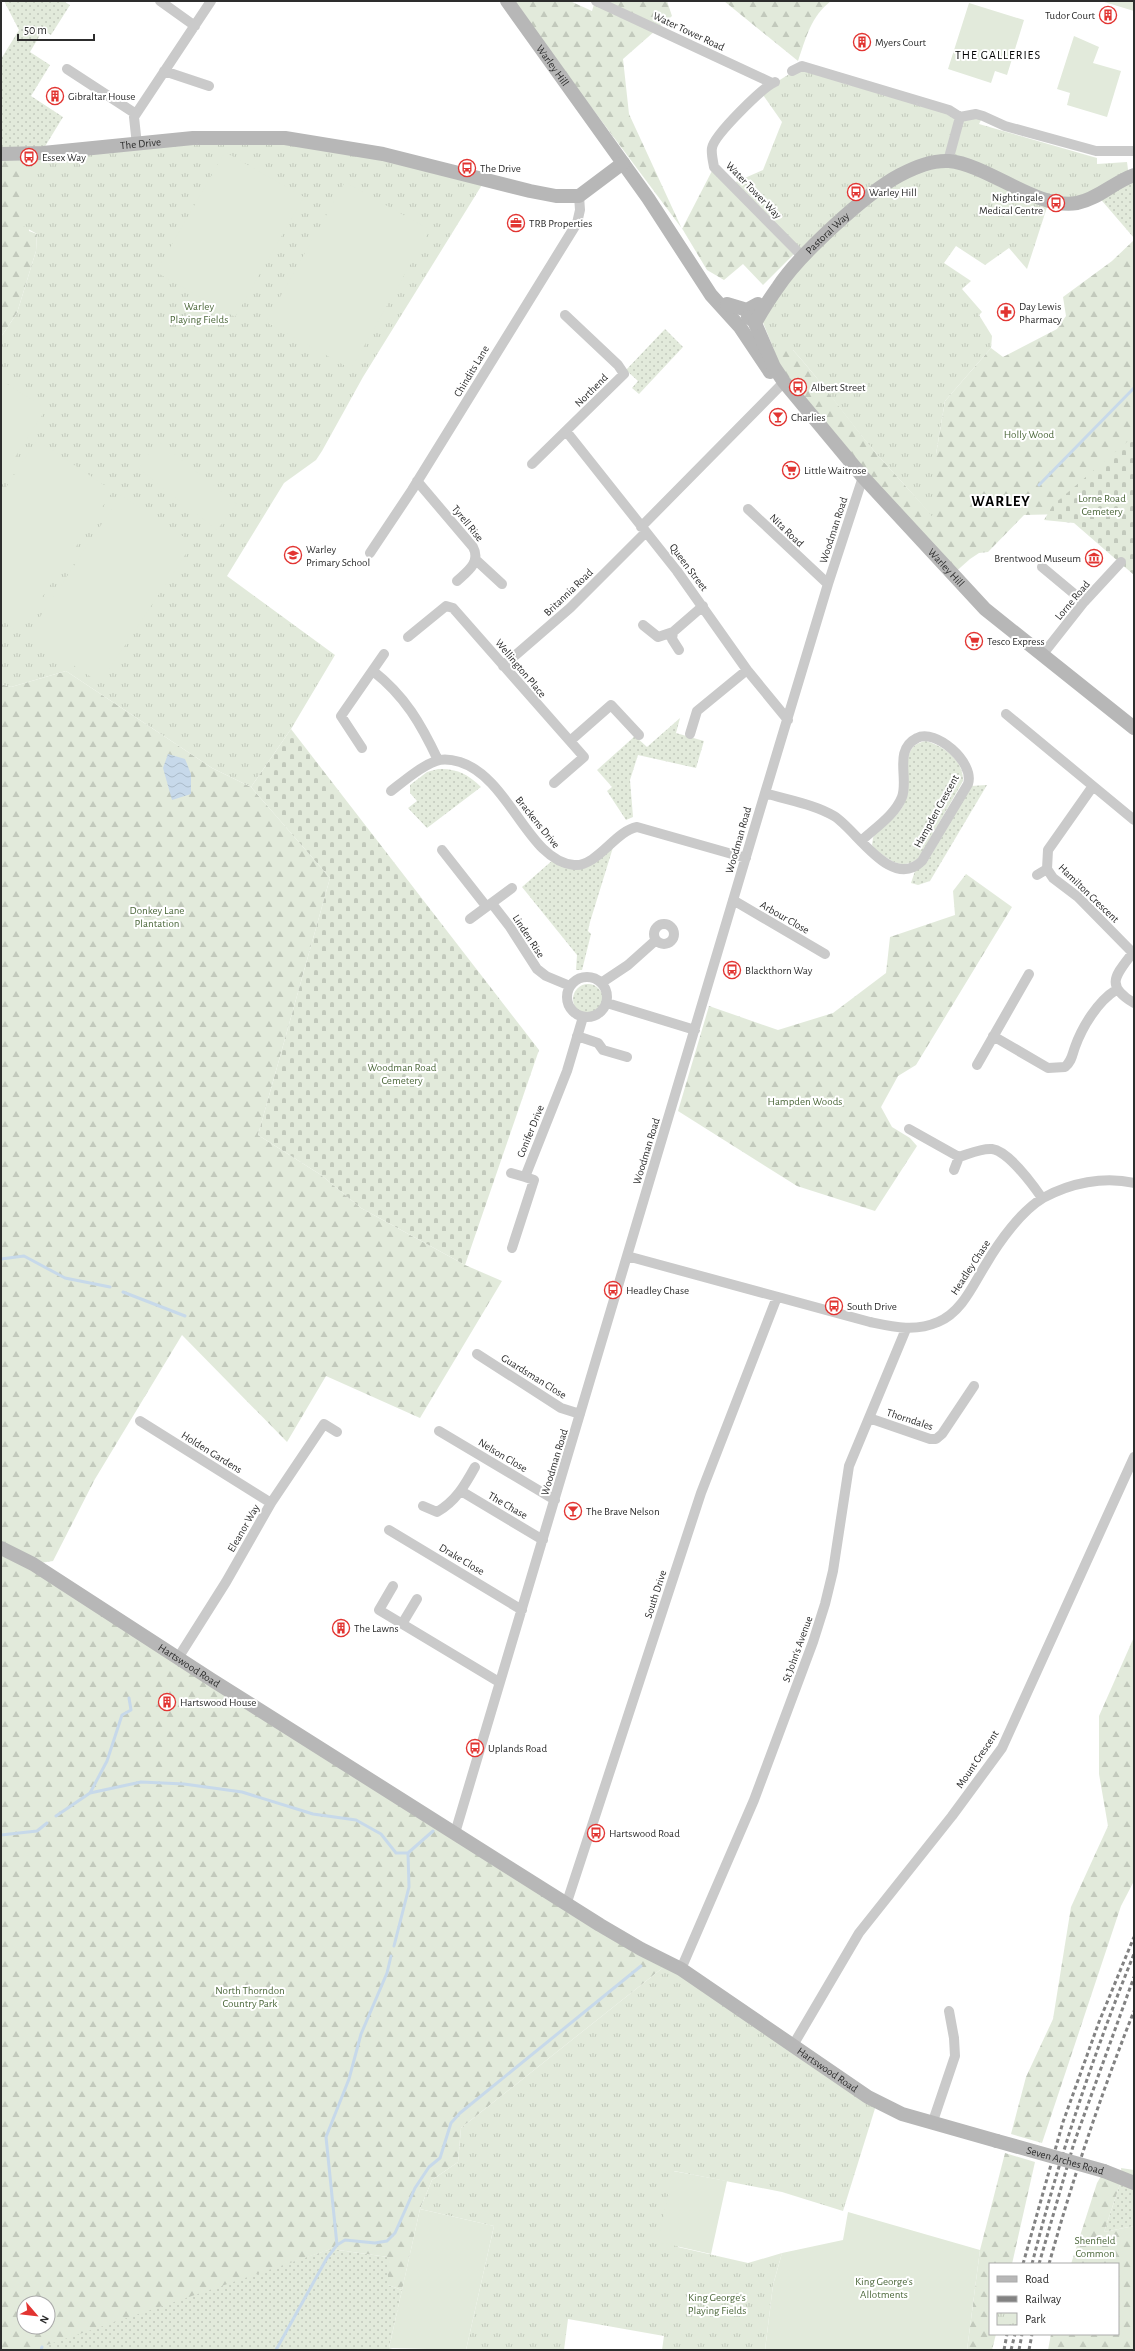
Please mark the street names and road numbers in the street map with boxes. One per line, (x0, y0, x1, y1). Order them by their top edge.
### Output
street label: Water Tower Road (651, 10, 727, 53)
street label: Warley Hill (534, 43, 571, 88)
street label: The Drive (120, 136, 161, 151)
street label: Water Tower Way (724, 160, 784, 221)
street label: Pastoral Way (803, 210, 852, 256)
street label: Chindits Lane (452, 344, 491, 399)
street label: Northend (573, 371, 610, 409)
street label: Woodman Road (818, 495, 849, 565)
street label: Tyrell Rise (450, 503, 485, 544)
street label: Nita Road (768, 512, 806, 549)
street label: Queen Street (667, 542, 710, 593)
street label: Warley Hill (926, 546, 966, 589)
street label: Britannia Road (542, 566, 595, 618)
street label: Lorne Road (1053, 578, 1092, 622)
street label: Wellington Place (493, 637, 548, 700)
street label: Hampden Crescent (912, 772, 961, 850)
street label: Brackens Drive (514, 794, 562, 850)
street label: Woodman Road (724, 805, 753, 875)
street label: Hamilton Crescent (1056, 862, 1121, 925)
street label: Arbour Close (758, 899, 811, 936)
street label: Linden Rise (511, 913, 547, 960)
street label: Conifer Drive (515, 1103, 546, 1159)
street label: Woodman Road (631, 1116, 662, 1186)
street label: Headley Chase (949, 1238, 992, 1297)
street label: Guardsman Close (499, 1352, 568, 1401)
street label: Thorndales (885, 1407, 934, 1432)
street label: Woodman Road (539, 1427, 570, 1497)
street label: Holden Gardens (179, 1429, 244, 1475)
street label: Nelson Close (476, 1437, 529, 1474)
street label: The Chase (486, 1490, 529, 1521)
street label: Eleanor Way (225, 1502, 262, 1554)
street label: Drake Close (437, 1542, 486, 1577)
street label: South Drive (643, 1569, 668, 1620)
street label: St John's Avenue (780, 1615, 815, 1684)
street label: Hartswood Road (156, 1642, 222, 1690)
street label: Mount Crescent (954, 1728, 1001, 1790)
street label: Hartswood Road (795, 2045, 860, 2095)
street label: Seven Arches Road (1025, 2145, 1105, 2177)

